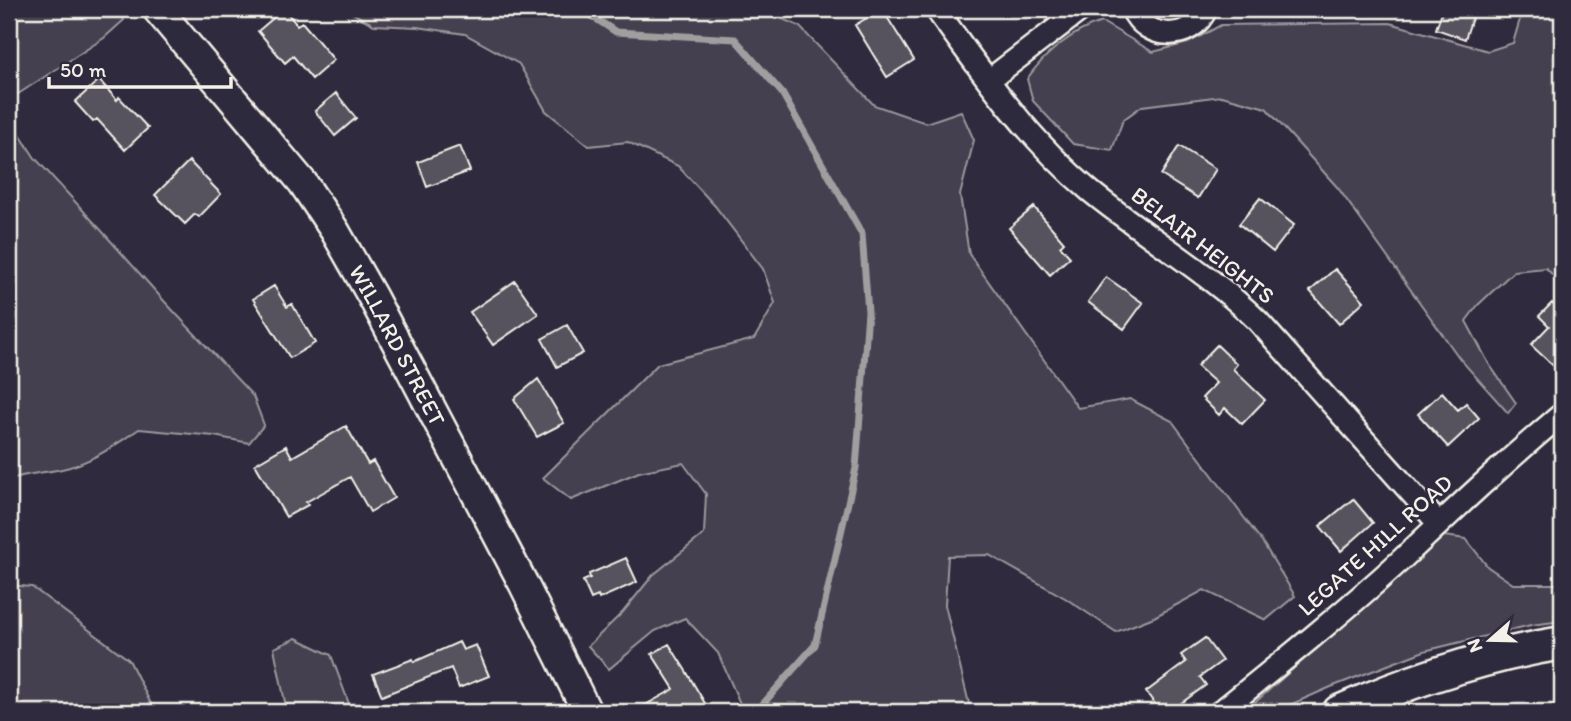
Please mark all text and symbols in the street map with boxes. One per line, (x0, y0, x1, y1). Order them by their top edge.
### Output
scale bar (49, 46, 231, 90)
text: 50 m (60, 57, 107, 82)
street label: BELAIR HEIGHTS (1126, 180, 1280, 310)
street label: WILLARD STREET (343, 260, 452, 431)
street label: LEGATE HILL ROAD (1292, 468, 1458, 622)
north arrow (1456, 606, 1526, 676)
text: N (1461, 636, 1487, 656)

